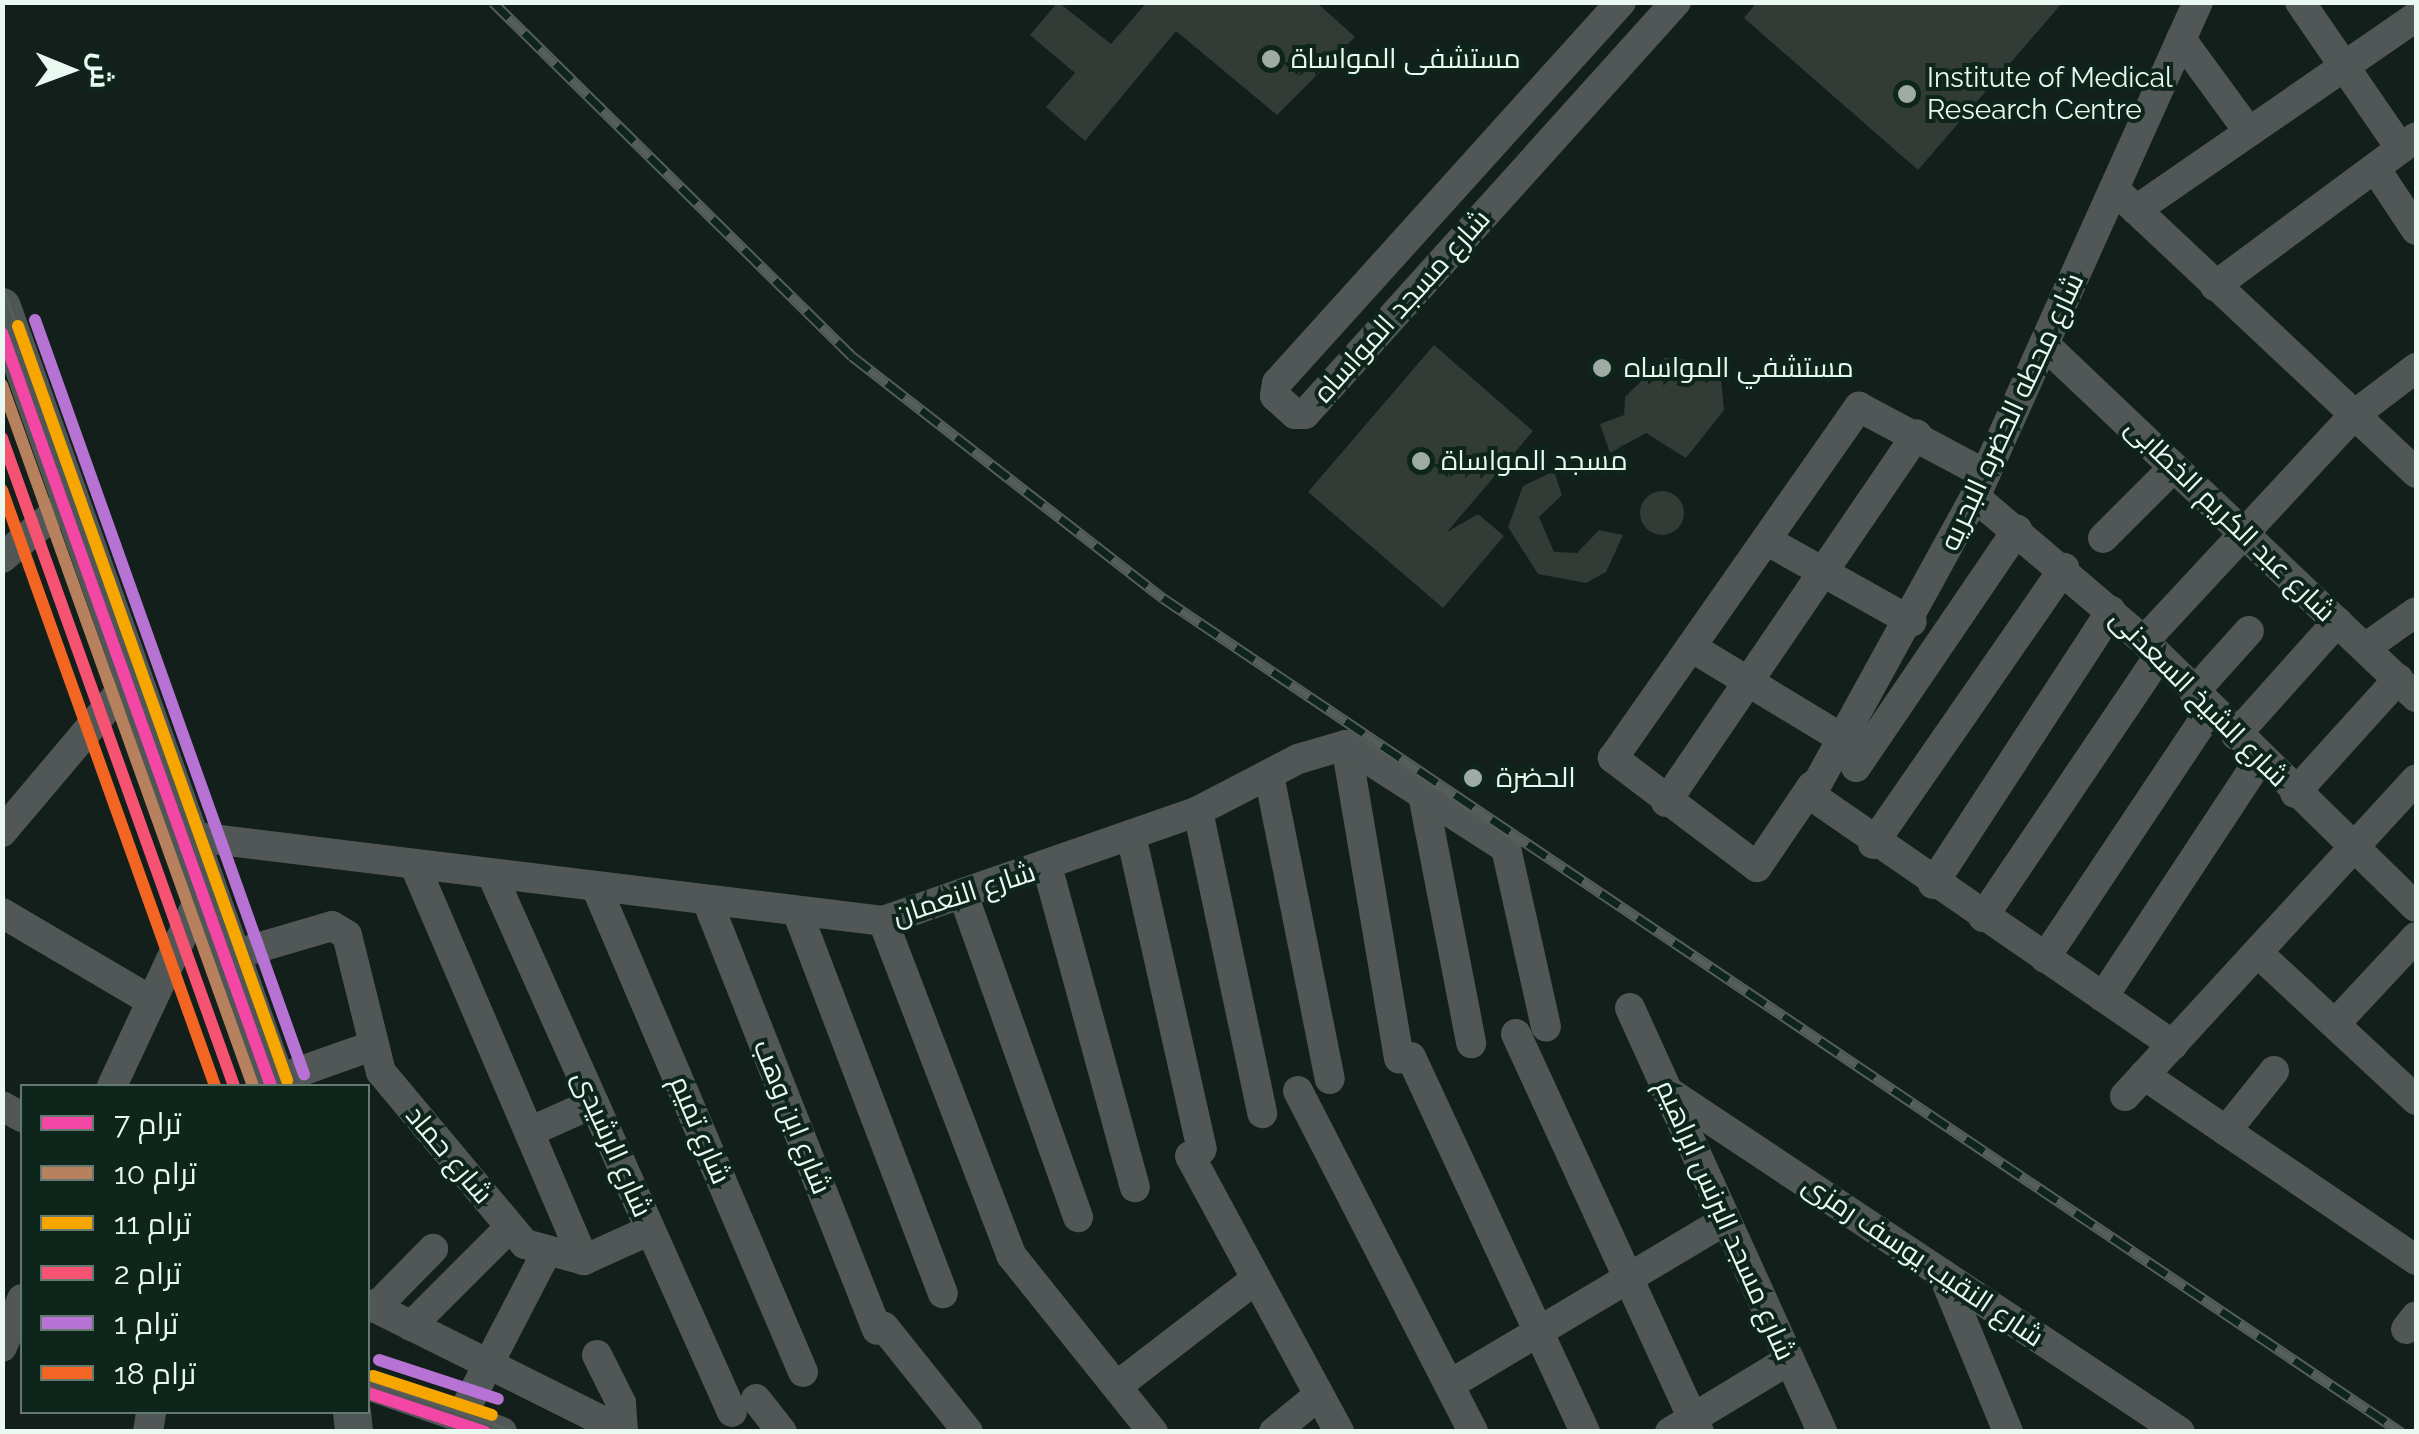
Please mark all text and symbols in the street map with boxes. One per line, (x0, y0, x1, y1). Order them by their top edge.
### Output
north arrow (20, 20, 120, 120)
place label: مستشفى المواساة (1291, 42, 1521, 76)
marker: مستشفى المواساة (1260, 48, 1282, 70)
text: ش (84, 52, 117, 89)
place label: Institute of Medical Research Centre (1927, 61, 2173, 127)
marker: Institute of Medical Research Centre (1896, 83, 1918, 105)
street label: شارع مسجد المواساه (1307, 203, 1497, 409)
street label: شارع محطه الحضره البحريه (1933, 268, 2091, 556)
place label: مستشفي المواساه (1624, 351, 1854, 385)
marker: مستشفي المواساه (1589, 355, 1615, 381)
street label: شارع عبد الكريم الخطابى (2118, 411, 2342, 629)
place label: مسجد المواساة (1441, 444, 1628, 478)
marker: مسجد المواساة (1410, 450, 1432, 472)
street label: شارع الشيخ السعدنى (2103, 602, 2295, 794)
place label: الحضرة (1496, 761, 1576, 795)
marker: الحضرة (1460, 765, 1486, 791)
street label: شارع النعمان (888, 855, 1040, 933)
street label: شارع ابن وهب (746, 1035, 838, 1199)
street label: شارع الرشيدى (565, 1066, 659, 1222)
street label: شارع تميم (662, 1071, 738, 1189)
street label: شارع مسجد البرنس ابراهيم (1648, 1074, 1802, 1366)
legend (20, 1084, 370, 1414)
street label: شارع حماد (398, 1099, 500, 1211)
text: ترام 7 (114, 1106, 182, 1141)
text: ترام 10 (114, 1156, 197, 1191)
street label: شارع النقيب يوسف رمزى (1796, 1168, 2050, 1354)
text: ترام 11 (114, 1206, 191, 1241)
text: ترام 2 (114, 1256, 181, 1291)
text: ترام 1 (114, 1306, 178, 1341)
text: ترام 18 (114, 1356, 196, 1391)

